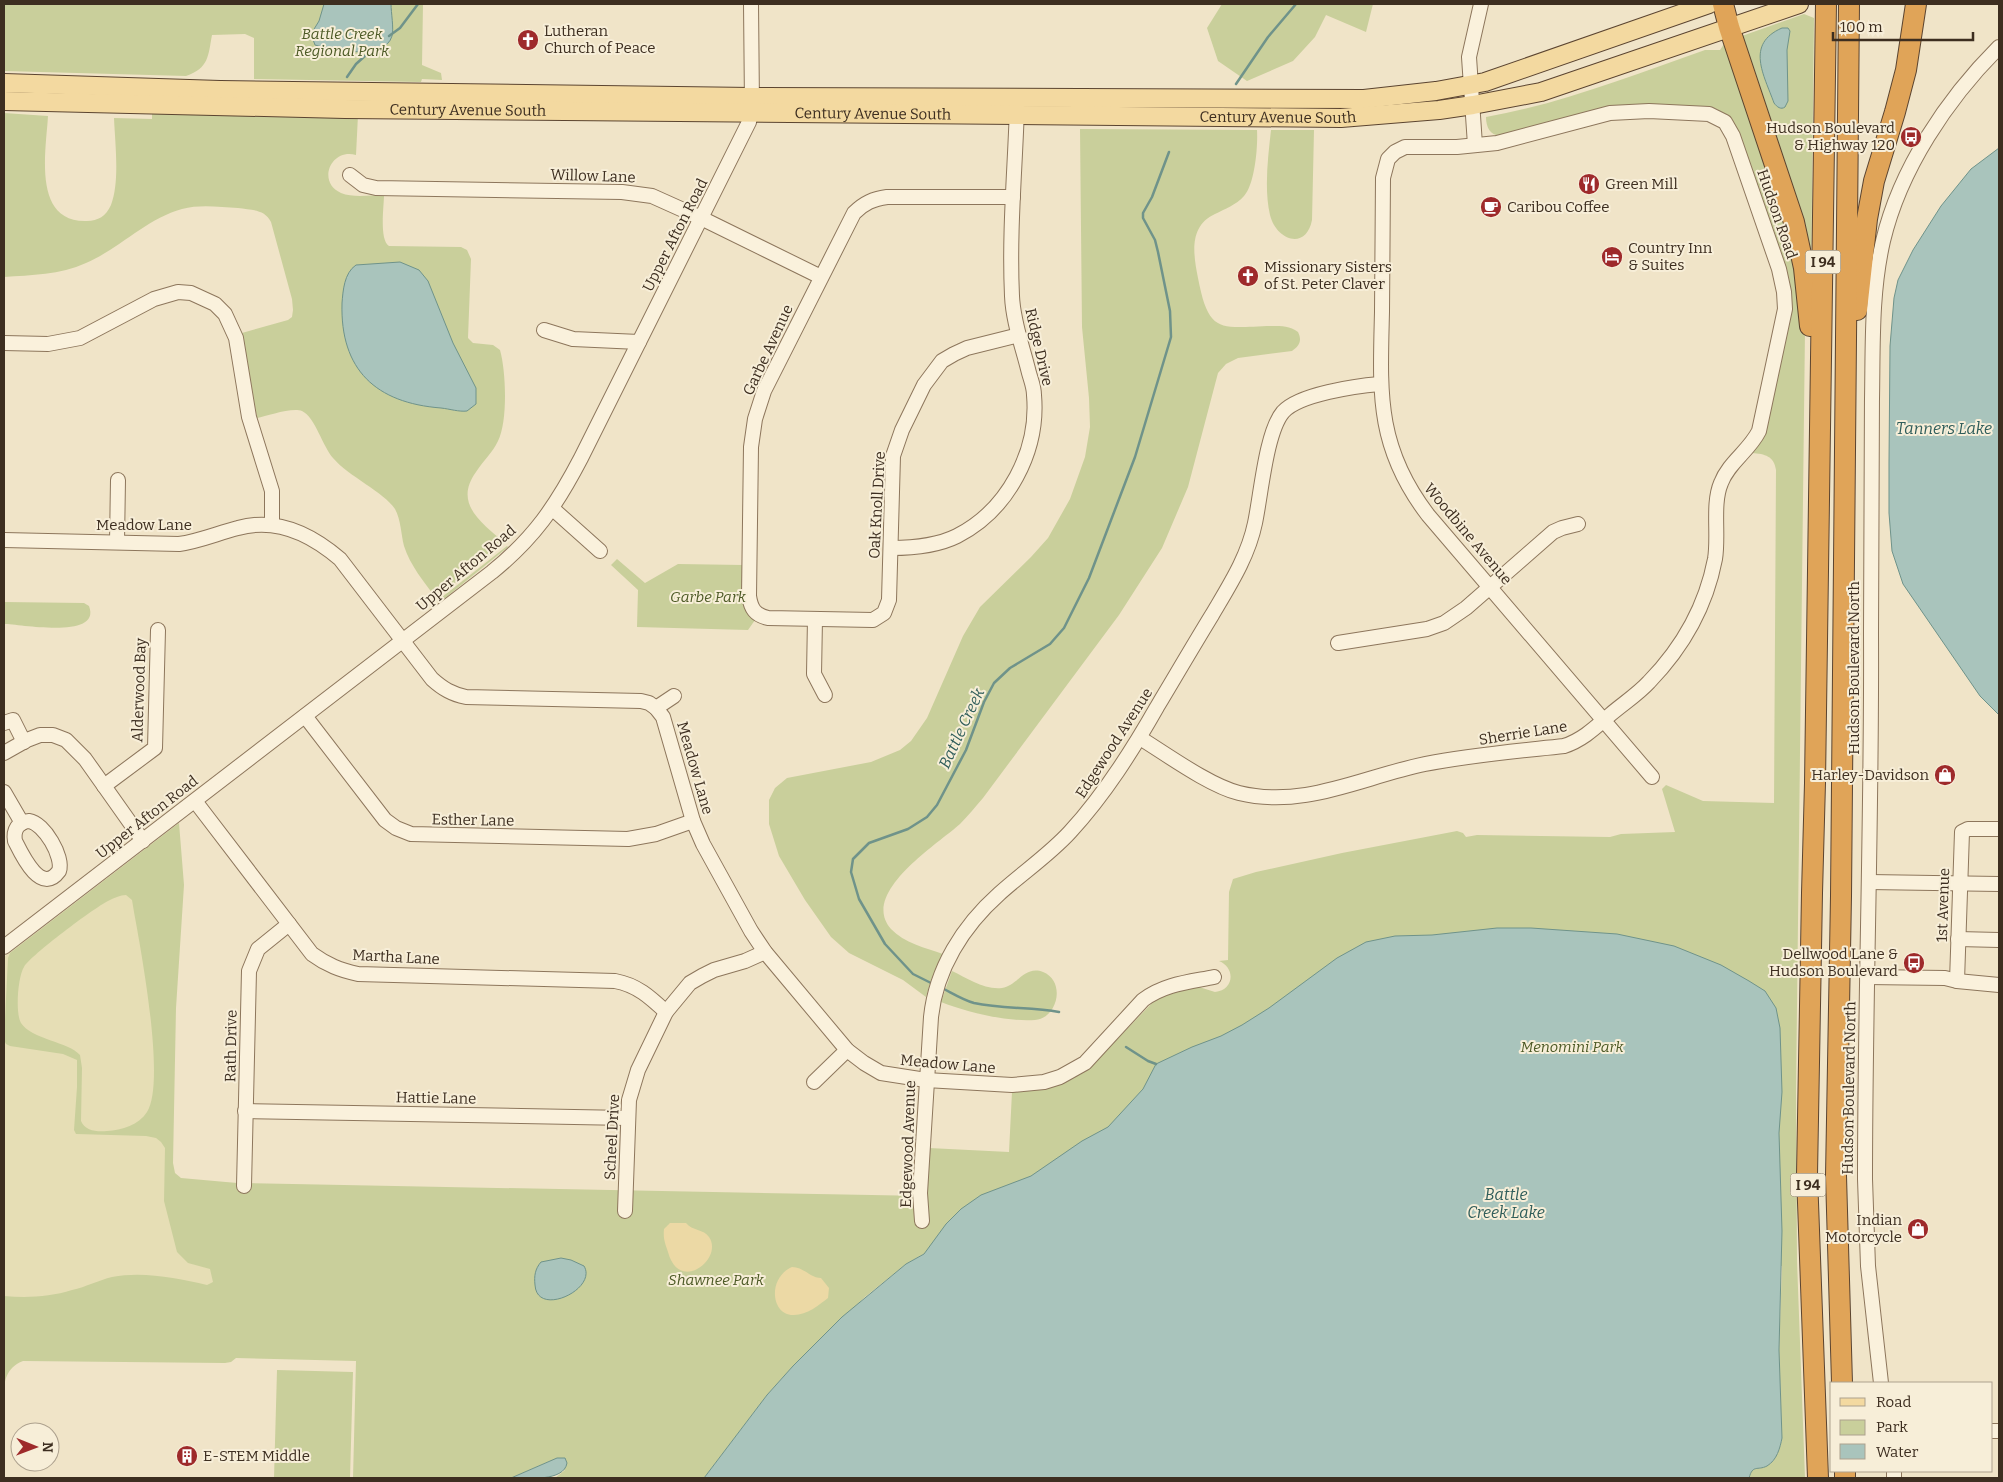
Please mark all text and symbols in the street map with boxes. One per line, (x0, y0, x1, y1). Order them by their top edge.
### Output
scale bar (1833, 10, 1973, 42)
text: 100 m (1840, 18, 1883, 36)
place label: Lutheran Church of Peace (544, 22, 655, 57)
park label: Battle Creek Regional Park (295, 25, 390, 60)
church icon: Lutheran Church of Peace (516, 28, 540, 52)
street label: Century Avenue South (389, 100, 547, 120)
street label: Century Avenue South (794, 104, 952, 123)
street label: Century Avenue South (1199, 108, 1358, 127)
place label: Hudson Boulevard & Highway 120 (1766, 119, 1895, 154)
bus stop icon: Hudson Boulevard & Highway 120 (1899, 125, 1923, 149)
street label: Willow Lane (550, 166, 636, 186)
street label: Hudson Road (1753, 167, 1801, 261)
restaurant icon: Green Mill (1577, 172, 1601, 196)
street label: Upper Afton Road (639, 175, 711, 294)
place label: Green Mill (1605, 175, 1678, 193)
cafe icon: Caribou Coffee (1479, 195, 1503, 219)
place label: Caribou Coffee (1507, 198, 1609, 216)
place label: Country Inn & Suites (1628, 239, 1713, 274)
hotel icon: Country Inn & Suites (1600, 245, 1624, 269)
road number: I 94 (1806, 250, 1840, 274)
place label: Missionary Sisters of St. Peter Claver (1264, 258, 1392, 293)
church icon: Missionary Sisters of St. Peter Claver (1236, 264, 1260, 288)
street label: Garbe Avenue (739, 302, 797, 398)
street label: Ridge Drive (1021, 306, 1057, 388)
water label: Tanners Lake (1896, 419, 1992, 438)
street label: Oak Knoll Drive (865, 451, 889, 559)
street label: Woodbine Avenue (1420, 480, 1516, 588)
street label: Meadow Lane (96, 516, 192, 534)
street label: Upper Afton Road (413, 521, 519, 615)
street label: Hudson Boulevard North (1845, 581, 1863, 755)
park label: Garbe Park (670, 588, 747, 606)
street label: Alderwood Bay (128, 637, 150, 743)
water label: Battle Creek (935, 685, 988, 771)
street label: Edgewood Avenue (1072, 685, 1156, 801)
street label: Sherrie Lane (1478, 717, 1568, 749)
street label: Meadow Lane (673, 719, 717, 817)
shop icon: Harley-Davidson (1933, 763, 1957, 787)
place label: Harley-Davidson (1811, 766, 1929, 784)
street label: Upper Afton Road (92, 772, 202, 862)
street label: Esther Lane (432, 810, 514, 830)
street label: 1st Avenue (1933, 867, 1953, 943)
place label: Dellwood Lane & Hudson Boulevard (1769, 945, 1898, 980)
street label: Martha Lane (352, 946, 440, 968)
bus stop icon: Dellwood Lane & Hudson Boulevard (1902, 951, 1926, 975)
street label: Hudson Boulevard North (1838, 1000, 1860, 1175)
street label: Rath Drive (221, 1010, 241, 1082)
park label: Menomini Park (1520, 1038, 1624, 1056)
street label: Meadow Lane (900, 1051, 996, 1077)
street label: Edgewood Avenue (897, 1080, 919, 1208)
street label: Hattie Lane (396, 1088, 476, 1108)
street label: Scheel Drive (601, 1093, 623, 1181)
road number: I 94 (1790, 1174, 1826, 1196)
water label: Battle Creek Lake (1467, 1185, 1545, 1222)
place label: Indian Motorcycle (1825, 1211, 1903, 1246)
shop icon: Indian Motorcycle (1906, 1217, 1930, 1241)
park label: Shawnee Park (668, 1271, 765, 1289)
legend (1830, 1382, 1993, 1472)
text: Road (1876, 1393, 1911, 1411)
text: Park (1876, 1418, 1908, 1436)
north arrow (10, 1422, 60, 1472)
text: N (39, 1442, 56, 1453)
text: Water (1876, 1443, 1919, 1461)
building icon: E-STEM Middle (175, 1444, 199, 1468)
place label: E-STEM Middle (203, 1447, 310, 1465)

